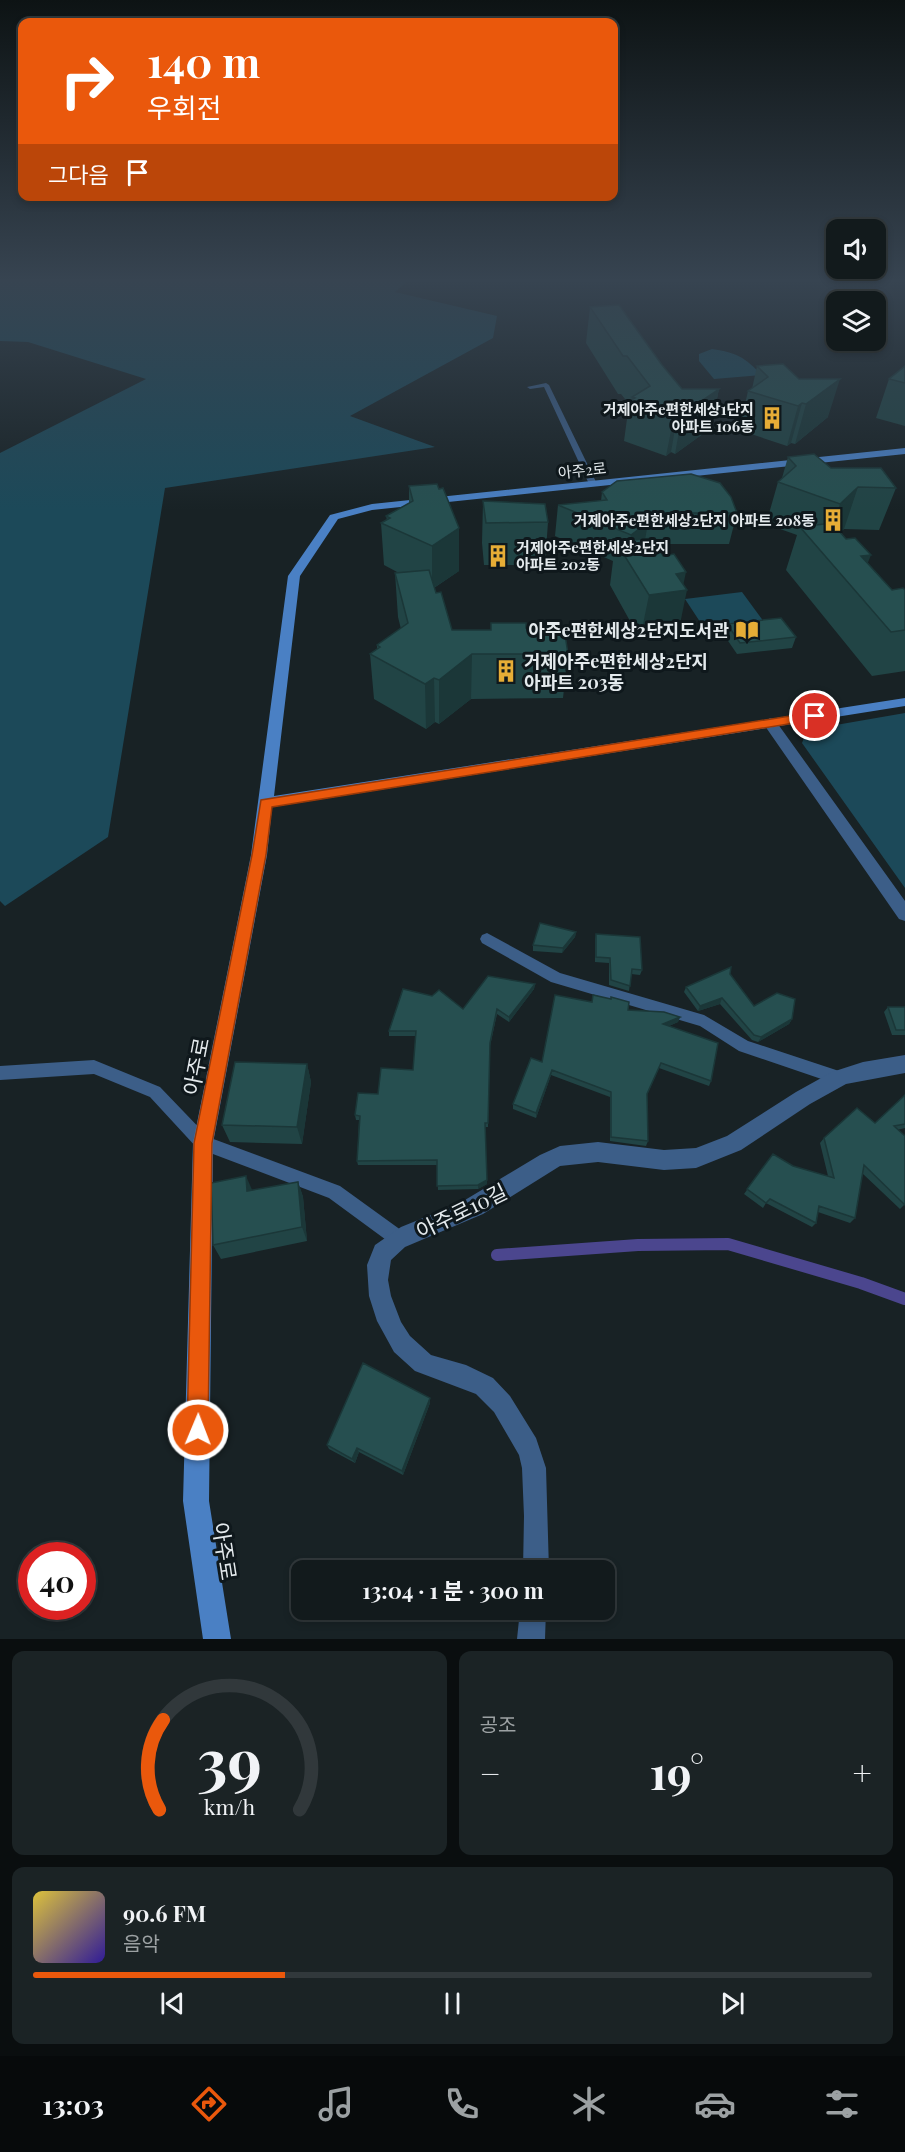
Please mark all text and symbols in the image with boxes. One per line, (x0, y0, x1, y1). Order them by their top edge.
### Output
text: 140 m (147, 33, 260, 89)
icon: right (48, 42, 126, 120)
text: 우회전 (147, 89, 222, 125)
icon: arrive (121, 156, 154, 189)
text: 그다음 (48, 159, 109, 189)
map controls (826, 219, 886, 351)
button: sound (826, 219, 886, 279)
button: layers (826, 291, 886, 351)
place label: 거제아주e편한세상1단지 아파트 106동 (603, 399, 754, 436)
building icon: 거제아주e편한세상1단지 아파트 106동 (759, 405, 785, 431)
street label: 아주2로 (557, 458, 607, 482)
building icon: 거제아주e편한세상2단지 아파트 208동 (820, 507, 846, 533)
place label: 거제아주e편한세상2단지 아파트 208동 (574, 510, 815, 530)
place label: 거제아주e편한세상2단지 아파트 202동 (516, 537, 669, 574)
building icon: 거제아주e편한세상2단지 아파트 202동 (485, 543, 511, 569)
library icon: 아주e편한세상2단지도서관 (734, 617, 760, 643)
place label: 아주e편한세상2단지도서관 (528, 618, 729, 642)
place label: 거제아주e편한세상2단지 아파트 203동 (524, 649, 708, 694)
building icon: 거제아주e편한세상2단지 아파트 203동 (493, 658, 519, 684)
pin (789, 690, 840, 741)
icon: arrive (798, 699, 831, 732)
street label: 아주로 (176, 1035, 214, 1097)
street label: 아주로10길 (411, 1176, 511, 1244)
position arrow (166, 1398, 230, 1462)
street label: 아주로 (208, 1520, 244, 1582)
speed limit sign: 40 (18, 1542, 96, 1620)
text: 13:04 · 1 분 · 300 m (362, 1575, 544, 1605)
text: 공조 (480, 1710, 516, 1737)
text: 39 (197, 1716, 262, 1800)
text: 19° (650, 1741, 704, 1801)
text: − (480, 1750, 501, 1794)
text: + (853, 1750, 872, 1794)
text: km/h (204, 1792, 255, 1820)
text: 90.6 FM (123, 1898, 206, 1928)
text: 음악 (123, 1929, 160, 1956)
icon: previous (156, 1987, 189, 2020)
icon: pause (436, 1987, 469, 2020)
icon: next (716, 1987, 749, 2020)
icon: directions (188, 2083, 230, 2125)
icon: music (315, 2083, 357, 2125)
icon: phone (441, 2083, 483, 2125)
icon: climate (568, 2083, 610, 2125)
icon: car (694, 2083, 736, 2125)
icon: filters (821, 2083, 863, 2125)
text: 13:03 (42, 2086, 104, 2122)

